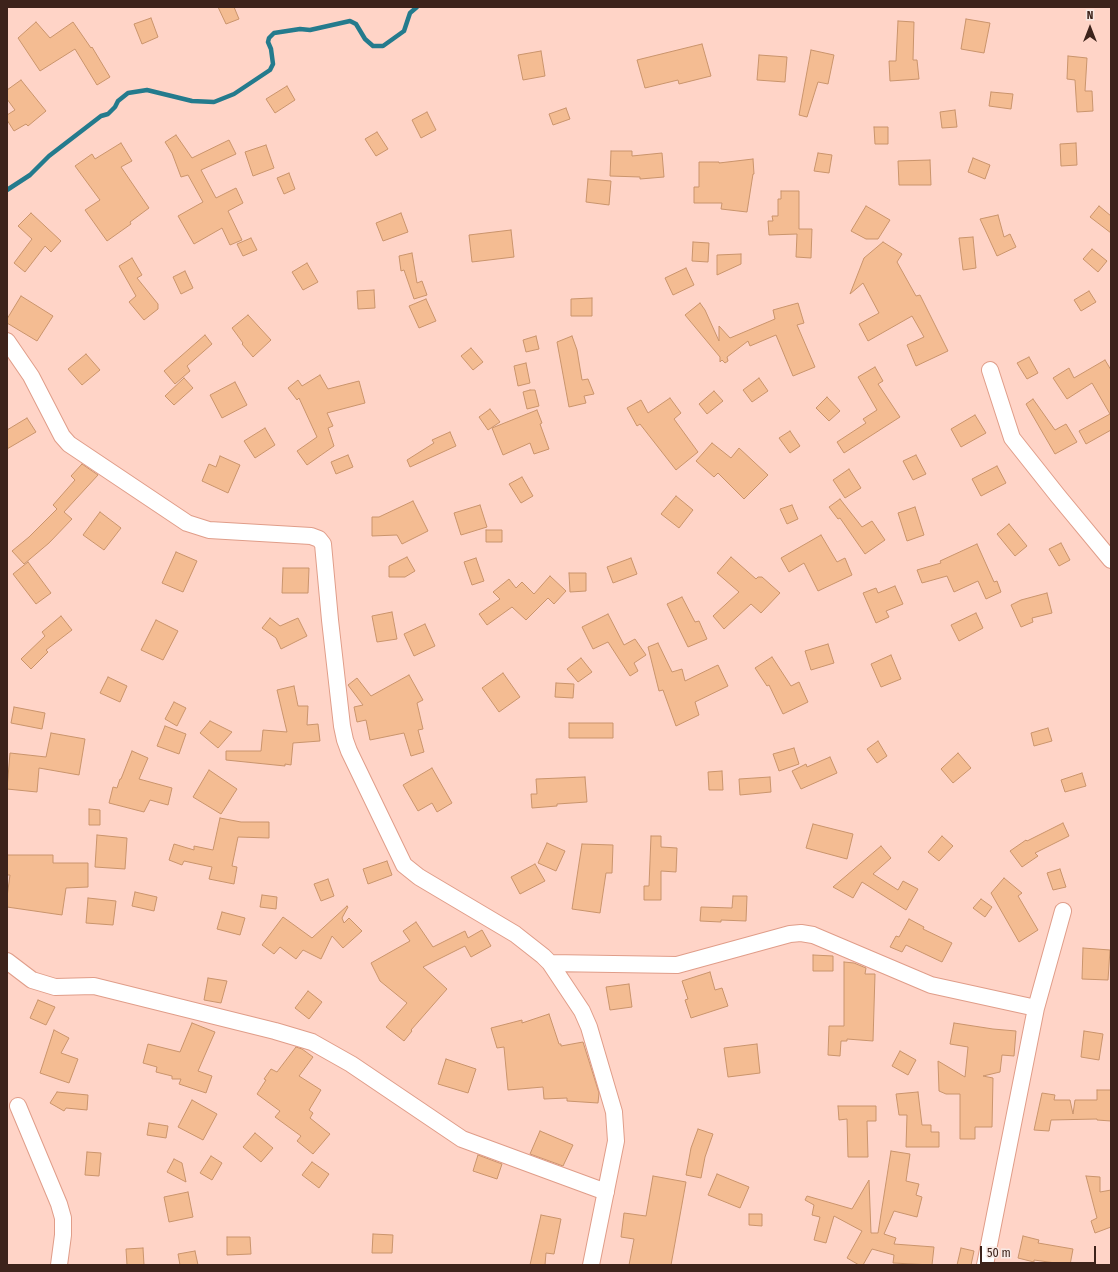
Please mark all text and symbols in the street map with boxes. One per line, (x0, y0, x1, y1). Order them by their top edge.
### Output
north arrow (1070, 8, 1110, 48)
text: N (1087, 9, 1093, 22)
scale bar (982, 1238, 1098, 1264)
text: 50 m (987, 1246, 1011, 1260)

